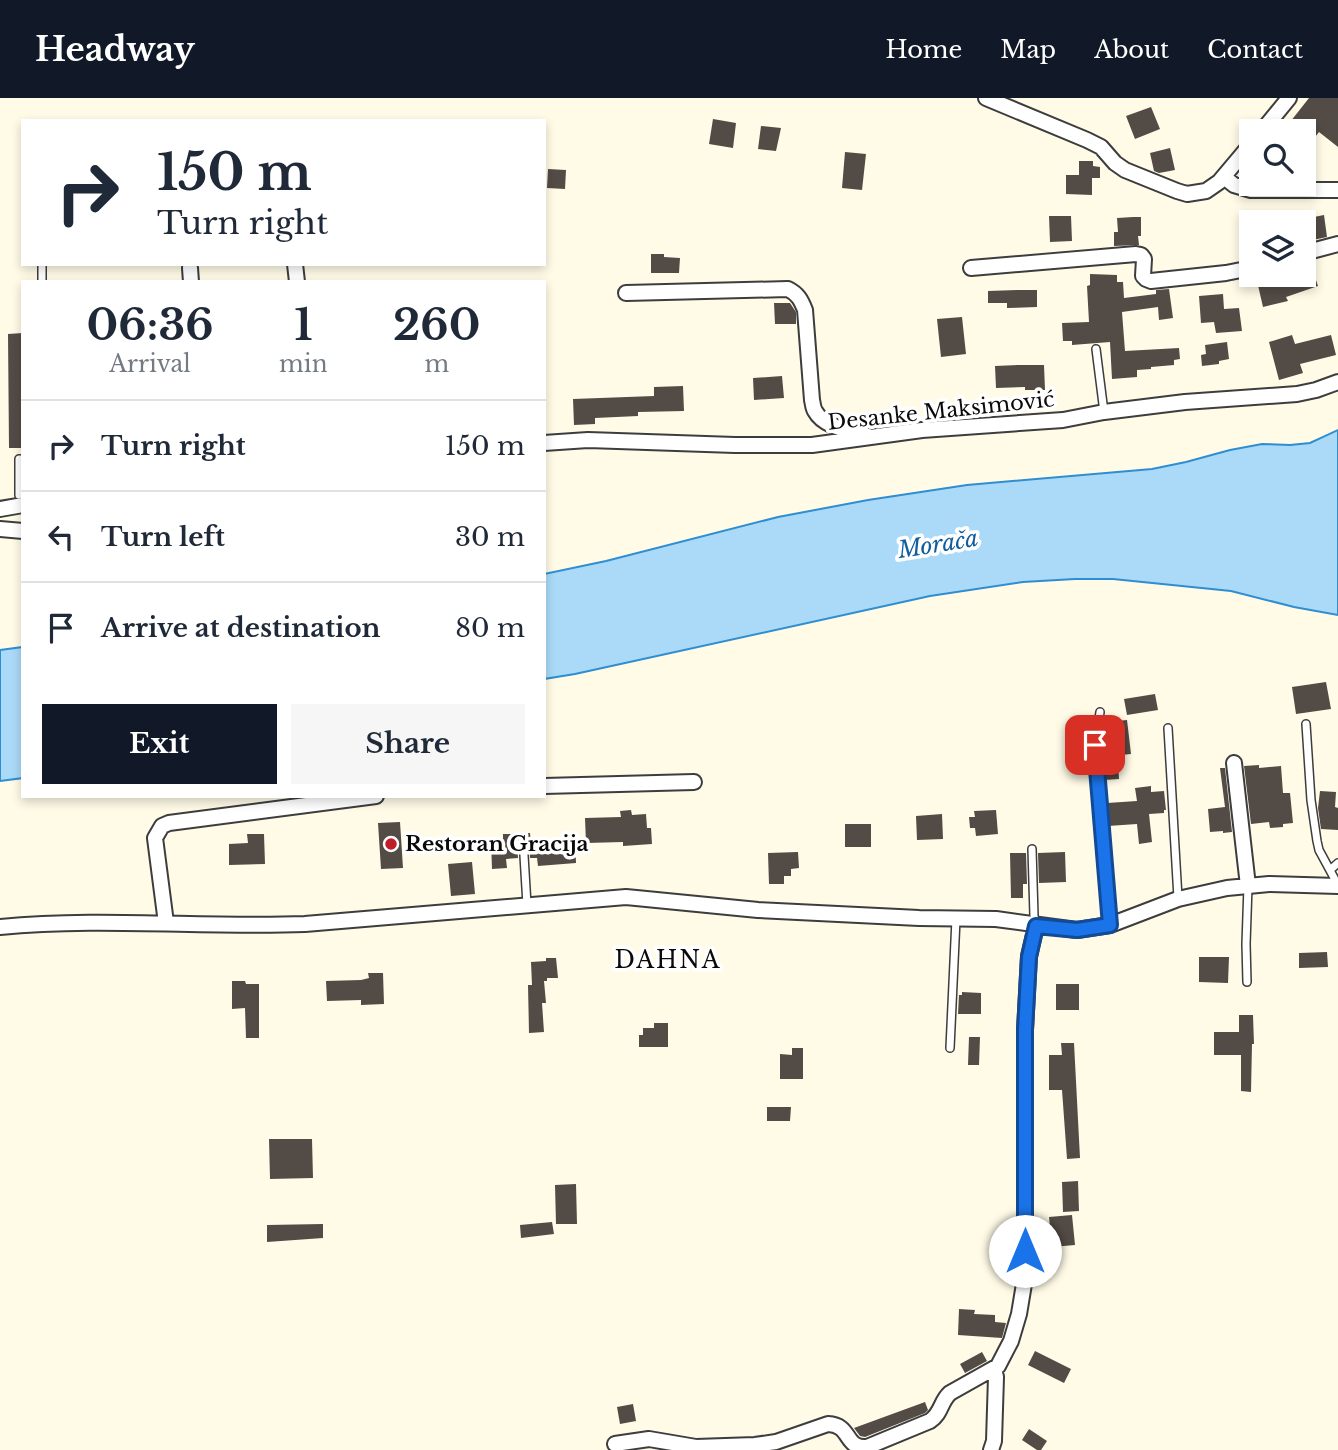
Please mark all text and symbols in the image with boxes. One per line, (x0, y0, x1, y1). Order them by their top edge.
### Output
text: Headway (35, 29, 195, 70)
text: Home (886, 35, 962, 64)
text: Map (1000, 35, 1056, 64)
text: About (1094, 35, 1169, 64)
text: Contact (1207, 35, 1303, 64)
map controls (1239, 119, 1316, 287)
button: search (1239, 119, 1316, 196)
text: 150 m (157, 142, 312, 203)
icon: right (42, 147, 133, 238)
text: Turn right (157, 203, 328, 243)
button: layers (1239, 210, 1316, 287)
text: 06:36 (87, 299, 214, 351)
text: 1 (294, 299, 312, 351)
text: 260 (393, 299, 480, 351)
text: Arrival (109, 350, 191, 378)
text: min (279, 350, 327, 378)
text: m (424, 350, 449, 378)
street label: Desanke Maksimović (826, 386, 1056, 436)
icon: right (42, 427, 80, 465)
text: Turn right (101, 430, 246, 462)
text: 150 m (445, 430, 525, 462)
icon: left (42, 518, 80, 556)
text: Turn left (101, 521, 225, 553)
text: 30 m (455, 521, 525, 553)
water label: Morača (895, 524, 980, 564)
icon: arrive (42, 609, 80, 647)
text: Arrive at destination (101, 612, 381, 644)
text: 80 m (455, 612, 525, 644)
button: Exit (42, 704, 277, 784)
button: Share (291, 704, 525, 784)
pin (1065, 715, 1125, 775)
icon: arrive (1076, 726, 1114, 764)
place label: Restoran Gracija (405, 831, 589, 857)
marker: Restoran Gracija (383, 836, 399, 852)
district label: DAHNA (615, 946, 721, 974)
position arrow (988, 1214, 1062, 1288)

